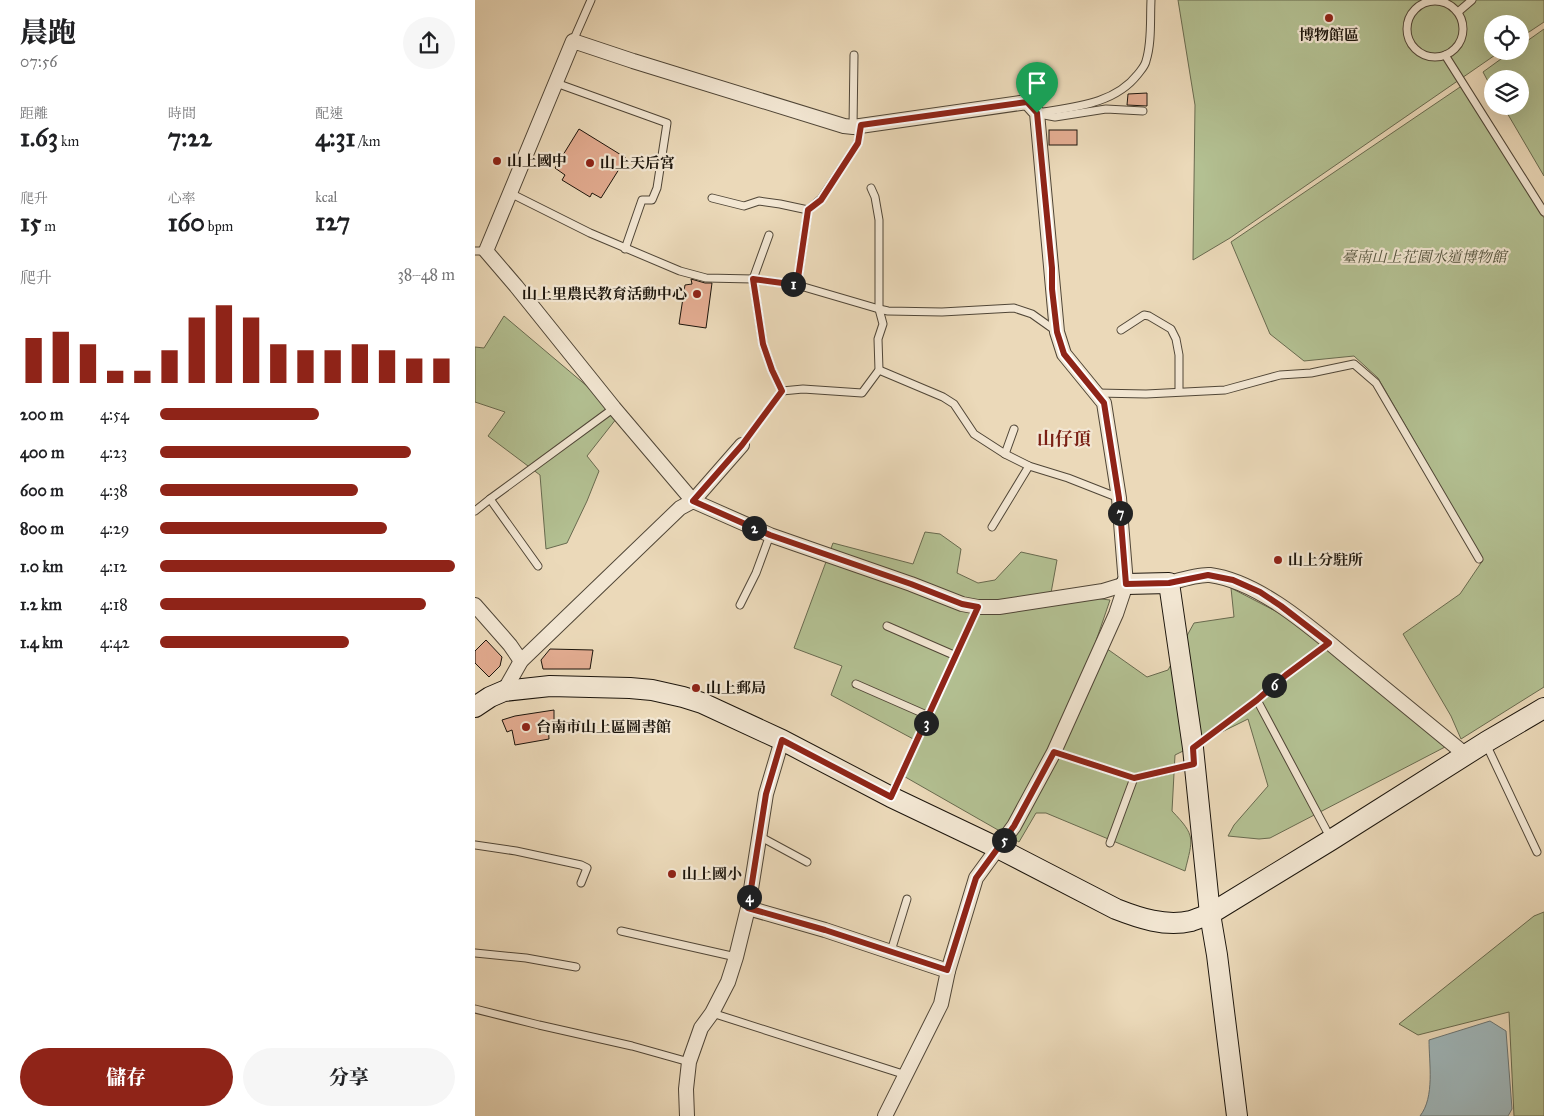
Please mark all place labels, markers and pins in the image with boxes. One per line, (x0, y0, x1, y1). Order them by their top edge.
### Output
marker: 博物館區 (1323, 12, 1335, 24)
place label: 博物館區 (1299, 26, 1359, 44)
pin (1016, 62, 1058, 113)
place label: 山上國中 (507, 152, 567, 170)
place label: 山上天后宮 (600, 154, 675, 172)
marker: 山上國中 (491, 155, 503, 167)
marker: 山上天后宮 (584, 157, 596, 169)
pin: 1 (781, 272, 805, 296)
place label: 山上里農民教育活動中心 (522, 285, 687, 303)
marker: 山上里農民教育活動中心 (691, 288, 703, 300)
pin: 7 (1107, 500, 1133, 526)
pin: 2 (741, 516, 767, 540)
place label: 山上分駐所 (1288, 551, 1363, 569)
marker: 山上分駐所 (1272, 554, 1284, 566)
pin: 6 (1261, 672, 1287, 698)
place label: 山上郵局 (706, 679, 766, 697)
marker: 山上郵局 (690, 682, 702, 694)
pin: 3 (913, 710, 939, 736)
place label: 台南市山上區圖書館 (536, 718, 671, 736)
marker: 台南市山上區圖書館 (520, 721, 532, 733)
pin: 5 (991, 828, 1017, 852)
place label: 山上國小 (682, 865, 742, 883)
marker: 山上國小 (666, 868, 678, 880)
pin: 4 (737, 884, 761, 910)

